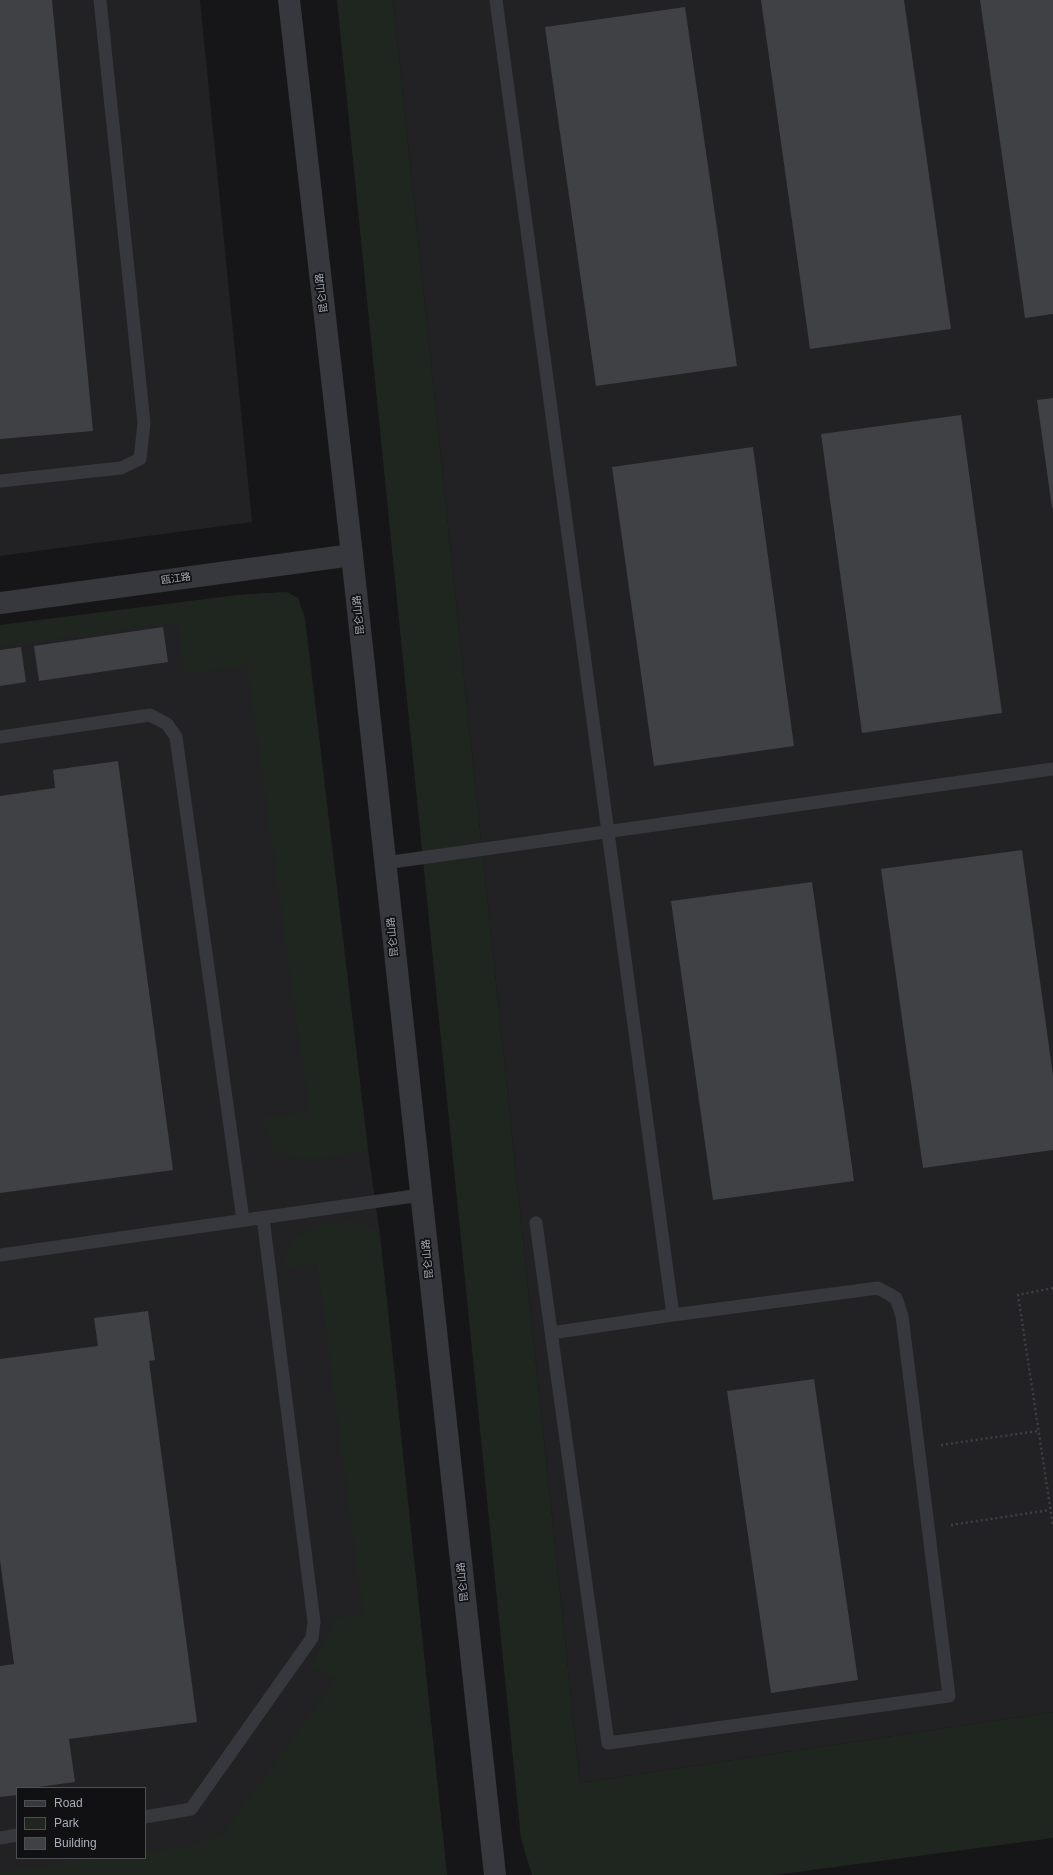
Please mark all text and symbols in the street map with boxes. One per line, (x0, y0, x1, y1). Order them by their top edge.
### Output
street label: 昆仑山路 (314, 272, 330, 314)
street label: 瓯江路 (160, 571, 192, 587)
street label: 昆仑山路 (351, 594, 367, 636)
street label: 昆仑山路 (385, 916, 401, 958)
street label: 昆仑山路 (420, 1238, 436, 1280)
street label: 昆仑山路 (455, 1561, 471, 1603)
legend (16, 1787, 146, 1859)
text: Road (54, 1796, 83, 1810)
text: Park (54, 1816, 79, 1830)
text: Building (54, 1836, 97, 1850)

